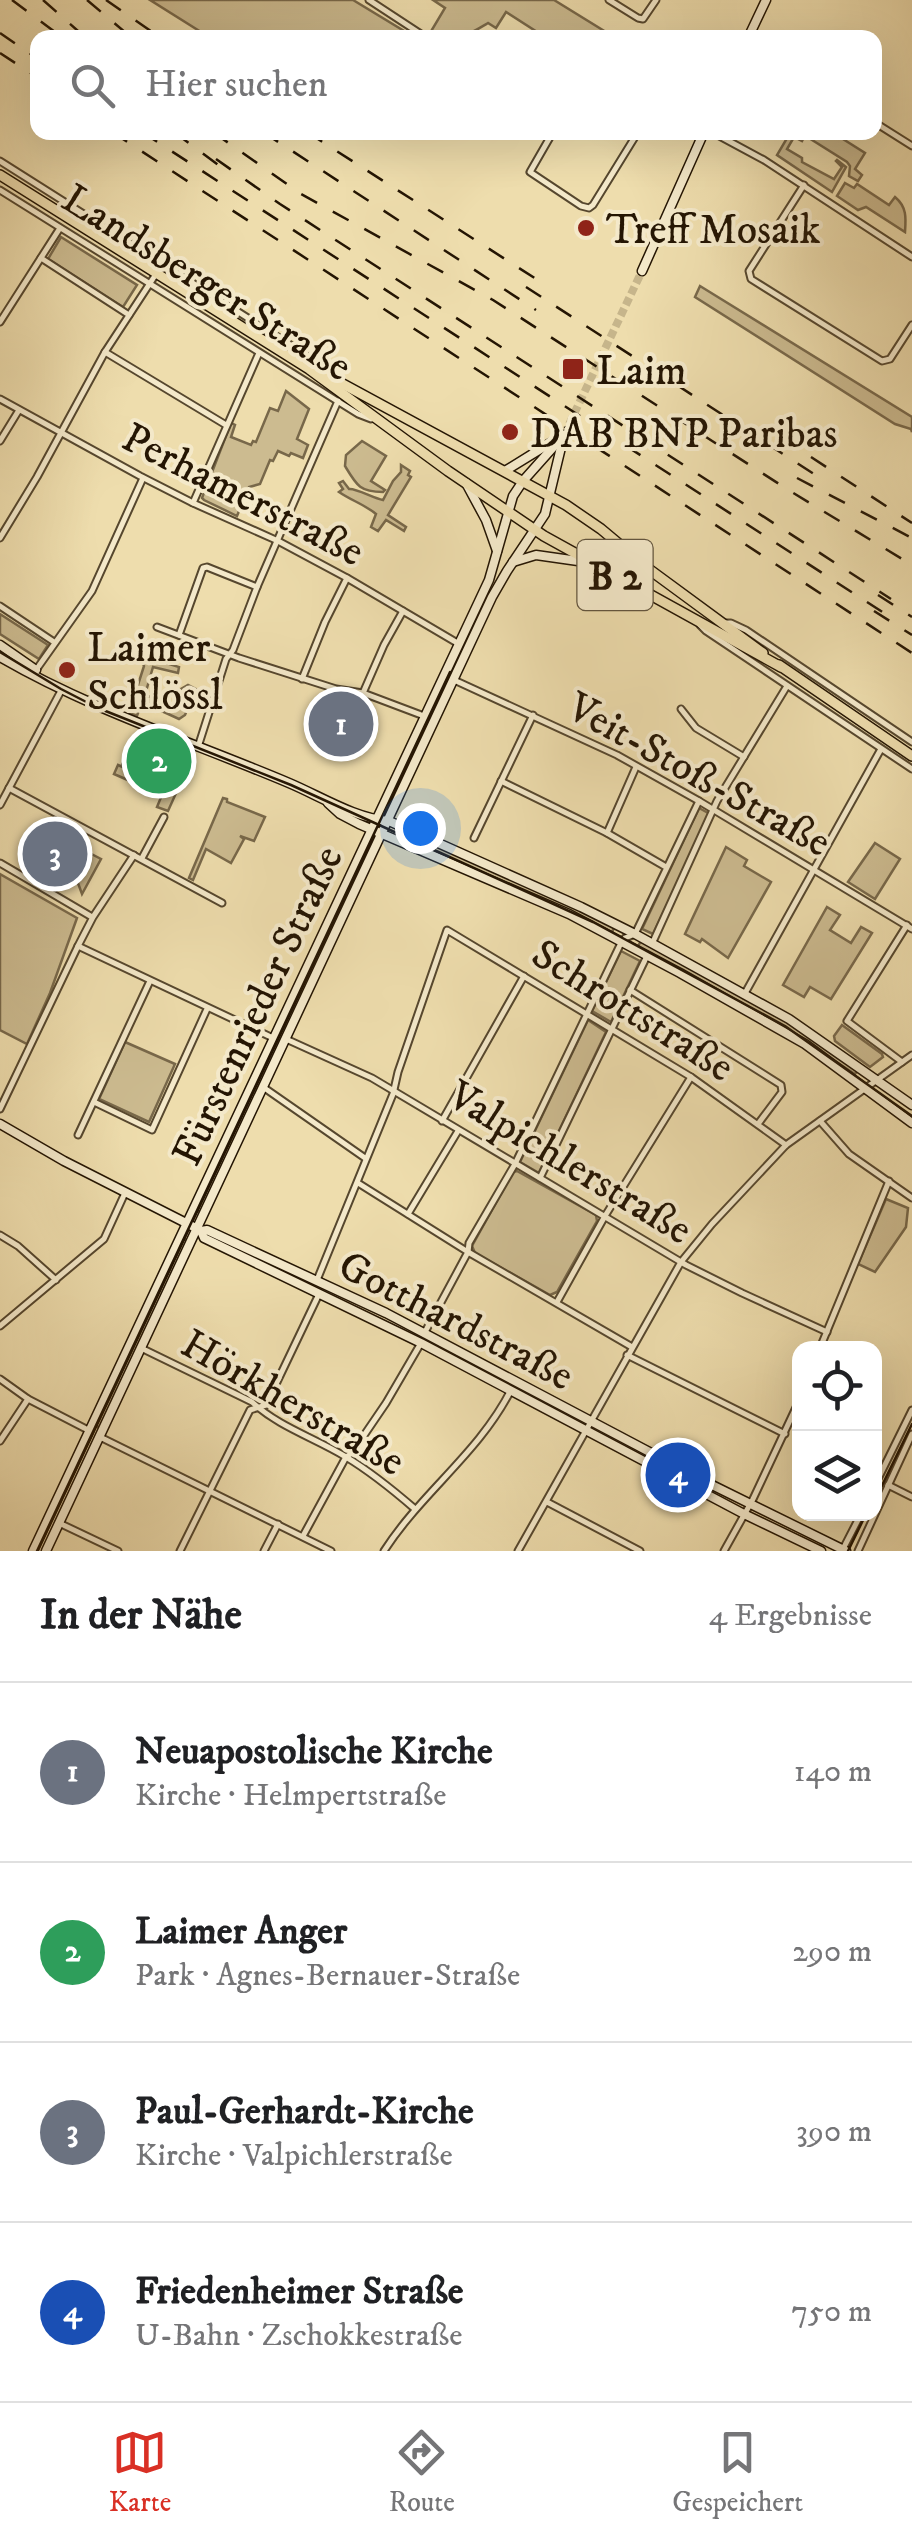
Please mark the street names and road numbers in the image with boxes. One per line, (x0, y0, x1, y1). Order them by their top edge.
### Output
street label: Landsberger Straße (52, 174, 361, 394)
street label: Perhamerstraße (113, 412, 372, 579)
road number: B 2 (578, 540, 652, 610)
street label: Veit-Stoß-Straße (557, 681, 839, 869)
street label: Fürstenrieder Straße (162, 838, 356, 1174)
street label: Schrottstraße (522, 929, 743, 1094)
street label: Valpichlerstraße (437, 1070, 701, 1257)
street label: Gotthardstraße (329, 1240, 582, 1403)
street label: Hörkherstraße (171, 1319, 414, 1489)

